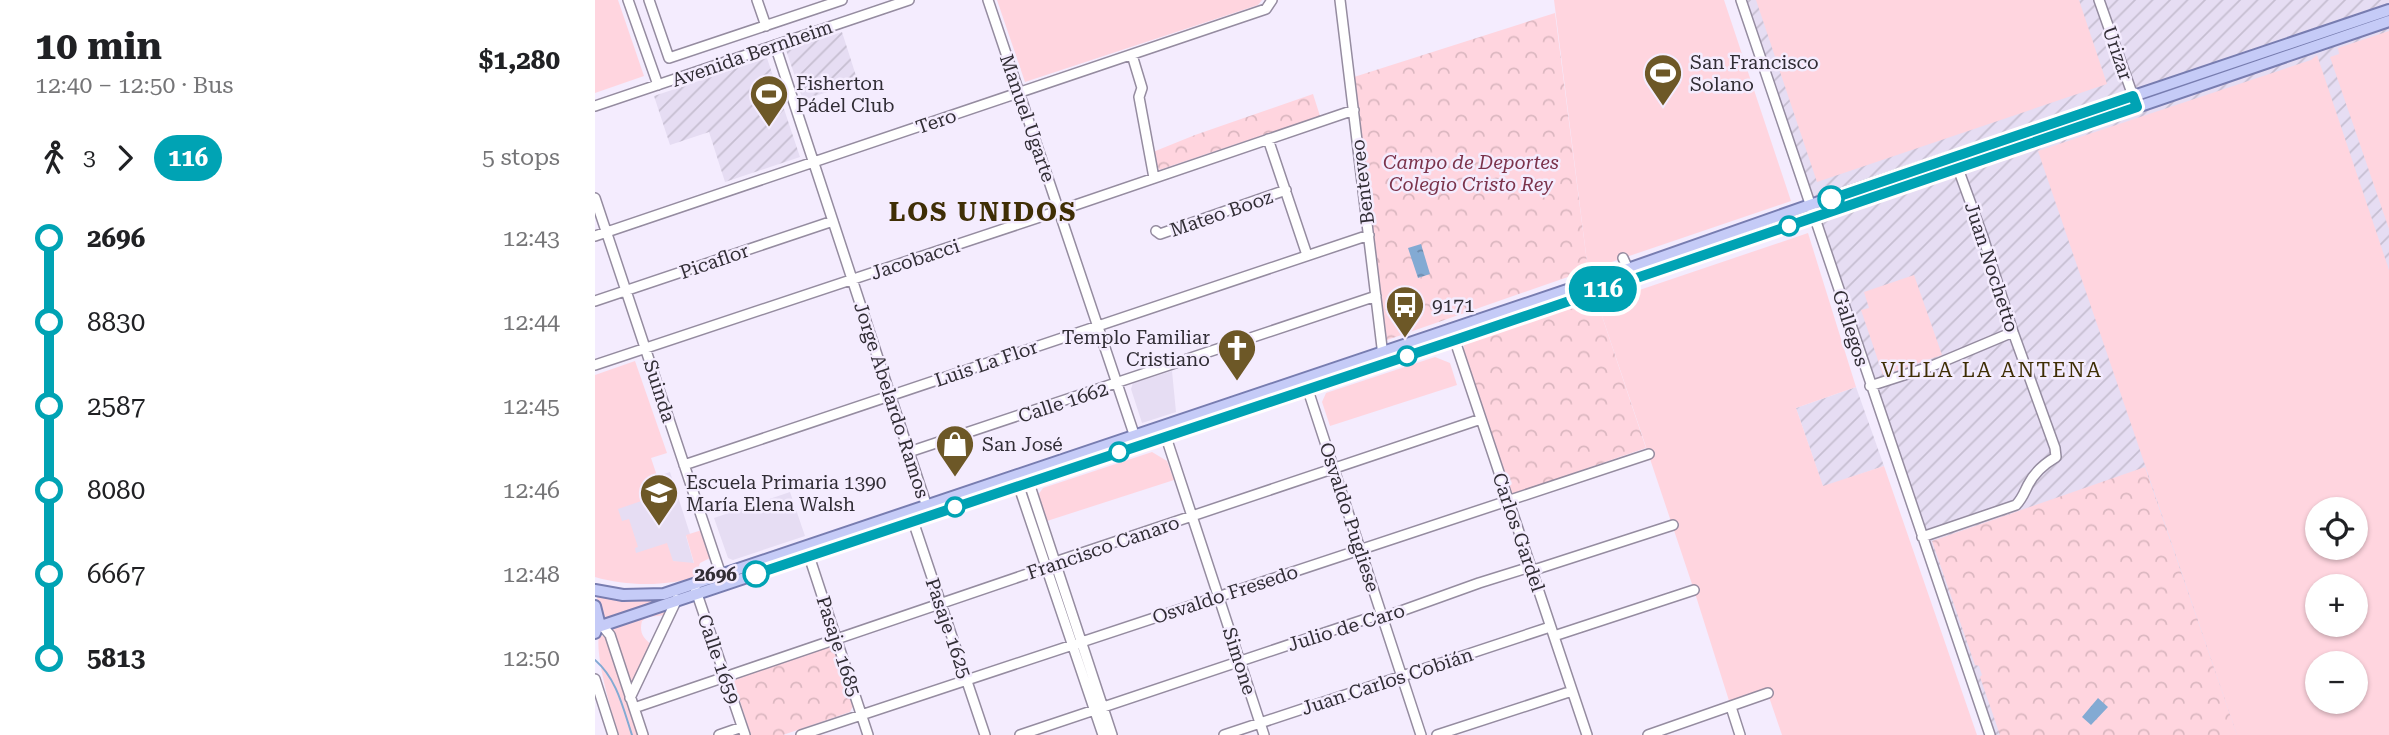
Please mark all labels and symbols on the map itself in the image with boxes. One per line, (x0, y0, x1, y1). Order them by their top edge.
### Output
street label: Avenida Bernheim (669, 15, 836, 92)
street label: Urizar (2098, 23, 2138, 83)
street label: Manuel Ugarte (995, 51, 1060, 185)
place label: San Francisco Solano (1690, 51, 1819, 96)
sports icon: San Francisco Solano (1642, 52, 1684, 107)
place label: Fisherton Pádel Club (796, 72, 895, 117)
sports icon: Fisherton Pádel Club (748, 73, 790, 128)
street label: Tero (913, 104, 959, 139)
street label: Benteveo (1346, 138, 1379, 226)
park label: Campo de Deportes Colegio Cristo Rey (1383, 151, 1559, 196)
street label: Mateo Booz (1167, 185, 1276, 242)
unlabelled marker (1818, 186, 1844, 212)
district label: LOS UNIDOS (889, 197, 1077, 227)
street label: Juan Nochetto (1960, 199, 2023, 335)
unlabelled marker (1779, 216, 1799, 236)
street label: Jacobacci (868, 234, 963, 285)
street label: Picaflor (677, 239, 752, 284)
line badge: 116 (1563, 266, 1643, 312)
bus stop icon: 9171 (1384, 284, 1426, 339)
street label: Gallegos (1827, 287, 1874, 369)
place label: 9171 (1432, 294, 1475, 317)
street label: Jorge Abelardo Ramos (849, 299, 934, 501)
place label: Templo Familiar Cristiano (1062, 326, 1210, 371)
church icon: Templo Familiar Cristiano (1216, 327, 1258, 382)
street label: Luis La Flor (932, 335, 1041, 392)
unlabelled marker (1397, 346, 1417, 366)
street label: Suinda (639, 357, 681, 426)
district label: VILLA LA ANTENA (1881, 358, 2103, 382)
street label: Calle 1662 (1015, 377, 1111, 428)
shop icon: San José (934, 423, 976, 478)
place label: San José (982, 433, 1063, 456)
street label: Osvaldo Pugliese (1314, 439, 1385, 595)
unlabelled marker (1109, 442, 1129, 462)
street label: Carlos Gardel (1487, 470, 1550, 595)
place label: Escuela Primaria 1390 María Elena Walsh (686, 471, 886, 516)
school or university icon: Escuela Primaria 1390 María Elena Walsh (638, 472, 680, 527)
unlabelled marker (945, 497, 965, 517)
street label: Francisco Canaro (1024, 511, 1183, 584)
street label: Osvaldo Fresedo (1149, 560, 1301, 629)
marker: 2696 (743, 561, 769, 587)
place label: 2696 (694, 563, 737, 586)
street label: Pasaje 1625 (921, 575, 976, 681)
street label: Pasaje 1685 (811, 593, 866, 699)
street label: Julio de Caro (1285, 599, 1408, 656)
street label: Calle 1659 (692, 611, 745, 707)
street label: Simone (1218, 625, 1261, 698)
street label: Juan Carlos Cobián (1298, 643, 1476, 720)

